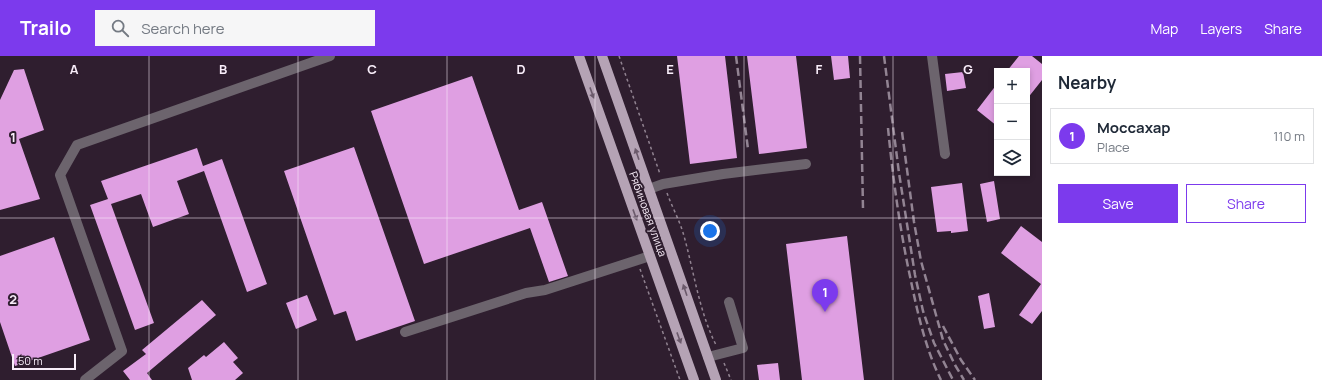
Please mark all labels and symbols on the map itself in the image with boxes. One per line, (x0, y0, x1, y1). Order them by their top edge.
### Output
text: A (70, 60, 79, 78)
text: B (219, 60, 227, 78)
text: C (367, 60, 377, 78)
text: D (516, 60, 526, 78)
text: E (666, 60, 674, 78)
text: F (816, 60, 823, 78)
text: G (963, 60, 973, 78)
one-way arrow (589, 87, 595, 99)
text: 1 (10, 128, 16, 146)
one-way arrow (634, 148, 640, 160)
street label: Рябиновая улица (626, 169, 671, 259)
one-way arrow (633, 210, 639, 222)
your location (700, 221, 720, 241)
pin: 1 (812, 279, 838, 312)
one-way arrow (681, 284, 687, 296)
text: 2 (9, 290, 17, 308)
one-way arrow (676, 332, 682, 344)
scale bar (12, 352, 76, 371)

